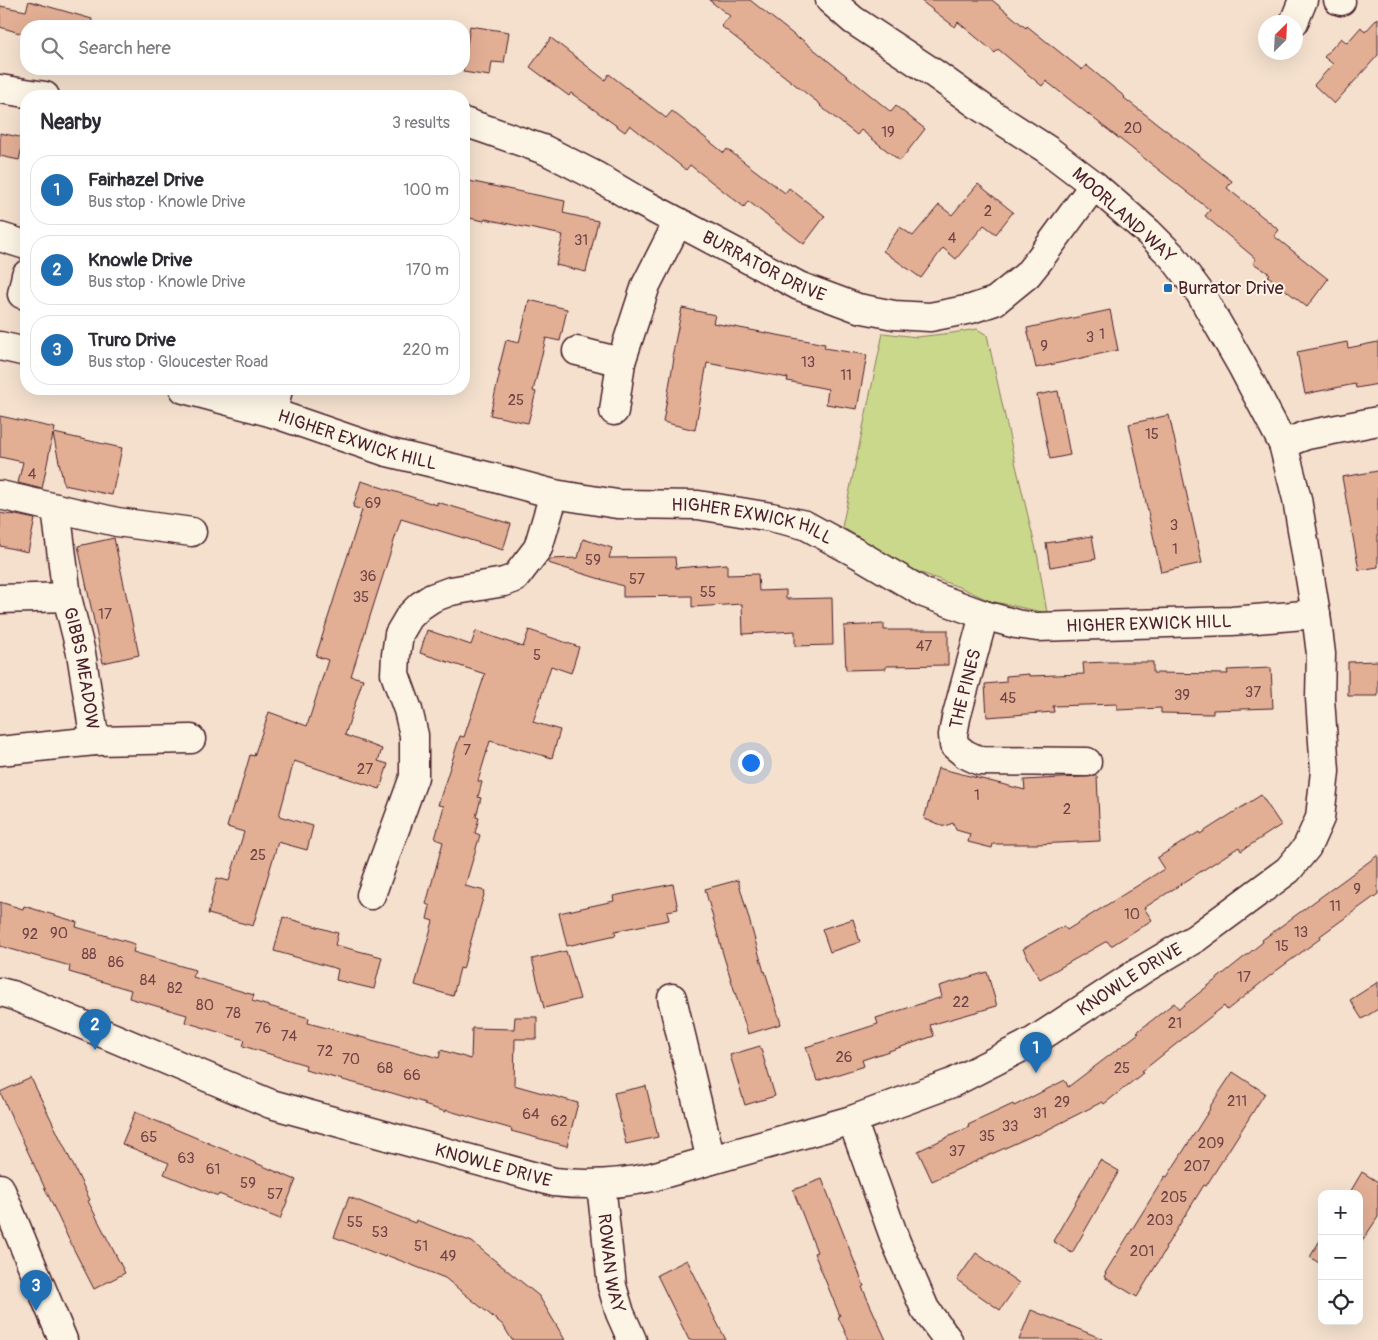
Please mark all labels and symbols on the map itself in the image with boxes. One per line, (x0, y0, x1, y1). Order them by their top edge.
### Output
north arrow (1258, 15, 1303, 60)
house number: 20 (1124, 119, 1142, 138)
house number: 19 (881, 123, 895, 142)
street label: MOORLAND WAY (1067, 163, 1181, 268)
house number: 2 (984, 202, 992, 221)
street label: BURRATOR DRIVE (698, 226, 829, 307)
house number: 4 (948, 229, 957, 248)
house number: 31 (574, 231, 588, 250)
place label: Burrator Drive (1178, 277, 1284, 300)
marker: Burrator Drive (1162, 282, 1174, 294)
house number: 1 (1099, 325, 1105, 344)
house number: 3 (1086, 328, 1094, 347)
house number: 9 (1040, 337, 1048, 356)
house number: 13 (801, 353, 815, 372)
house number: 11 (840, 366, 852, 385)
house number: 25 (508, 391, 524, 410)
street label: HIGHER EXWICK HILL (275, 404, 439, 476)
house number: 15 (1145, 425, 1159, 444)
house number: 4 (28, 465, 37, 484)
house number: 69 (365, 494, 381, 513)
street label: HIGHER EXWICK HILL (671, 494, 837, 550)
house number: 3 (1170, 516, 1178, 535)
house number: 1 (1172, 540, 1178, 559)
house number: 59 (585, 551, 601, 570)
house number: 36 (359, 567, 377, 586)
house number: 57 (629, 570, 645, 589)
house number: 55 (700, 583, 716, 602)
house number: 35 (353, 588, 369, 607)
street label: GIBBS MEADOW (58, 605, 104, 731)
house number: 17 (98, 605, 112, 624)
street label: HIGHER EXWICK HILL (1066, 610, 1232, 638)
house number: 47 (916, 637, 932, 656)
house number: 5 (533, 646, 541, 665)
street label: THE PINES (944, 647, 987, 732)
house number: 37 (1245, 683, 1261, 702)
house number: 39 (1174, 686, 1190, 705)
house number: 45 (1000, 689, 1016, 708)
house number: 7 (463, 741, 471, 760)
your location (738, 750, 764, 776)
house number: 27 (357, 760, 373, 779)
house number: 1 (974, 786, 980, 805)
house number: 2 (1063, 800, 1071, 819)
house number: 25 (250, 846, 266, 865)
house number: 9 (1353, 880, 1361, 899)
house number: 11 (1329, 897, 1341, 916)
house number: 10 (1124, 905, 1140, 924)
house number: 13 (1294, 923, 1308, 942)
house number: 90 (50, 924, 68, 943)
house number: 92 (22, 925, 38, 944)
house number: 15 (1275, 937, 1289, 956)
street label: KNOWLE DRIVE (1073, 938, 1187, 1022)
house number: 88 (81, 945, 97, 964)
house number: 86 (108, 953, 124, 972)
house number: 17 (1237, 968, 1251, 987)
house number: 84 (140, 971, 156, 990)
house number: 82 (167, 979, 183, 998)
house number: 22 (953, 993, 969, 1012)
house number: 80 (196, 996, 214, 1015)
house number: 78 (225, 1004, 241, 1023)
pin: 2 (79, 1009, 111, 1050)
house number: 21 (1168, 1014, 1182, 1033)
house number: 76 (255, 1019, 271, 1038)
house number: 74 (281, 1027, 298, 1046)
pin: 1 (1020, 1032, 1052, 1073)
house number: 72 (317, 1042, 333, 1061)
house number: 26 (835, 1048, 853, 1067)
house number: 70 (342, 1050, 360, 1069)
house number: 68 (377, 1059, 394, 1078)
house number: 25 (1114, 1059, 1130, 1078)
house number: 66 (403, 1066, 421, 1085)
house number: 211 (1227, 1092, 1247, 1111)
house number: 29 (1054, 1093, 1070, 1112)
house number: 31 (1033, 1104, 1047, 1123)
house number: 64 (522, 1105, 540, 1124)
house number: 62 (550, 1112, 568, 1131)
house number: 33 (1002, 1117, 1018, 1136)
house number: 35 (979, 1127, 995, 1146)
house number: 65 (141, 1128, 157, 1147)
house number: 209 (1198, 1134, 1224, 1153)
street label: KNOWLE DRIVE (432, 1139, 554, 1193)
house number: 37 (949, 1142, 965, 1161)
house number: 63 (177, 1149, 195, 1168)
house number: 207 (1184, 1157, 1210, 1176)
house number: 61 (206, 1160, 220, 1179)
house number: 59 (240, 1174, 256, 1193)
house number: 57 (267, 1185, 283, 1204)
house number: 205 (1161, 1188, 1187, 1207)
house number: 203 (1146, 1211, 1174, 1230)
street label: ROWAN WAY (592, 1212, 631, 1316)
house number: 55 (347, 1213, 363, 1232)
house number: 53 (372, 1223, 388, 1242)
house number: 51 (414, 1237, 428, 1256)
house number: 201 (1130, 1242, 1154, 1261)
house number: 49 (440, 1247, 456, 1266)
pin: 3 (20, 1270, 52, 1311)

